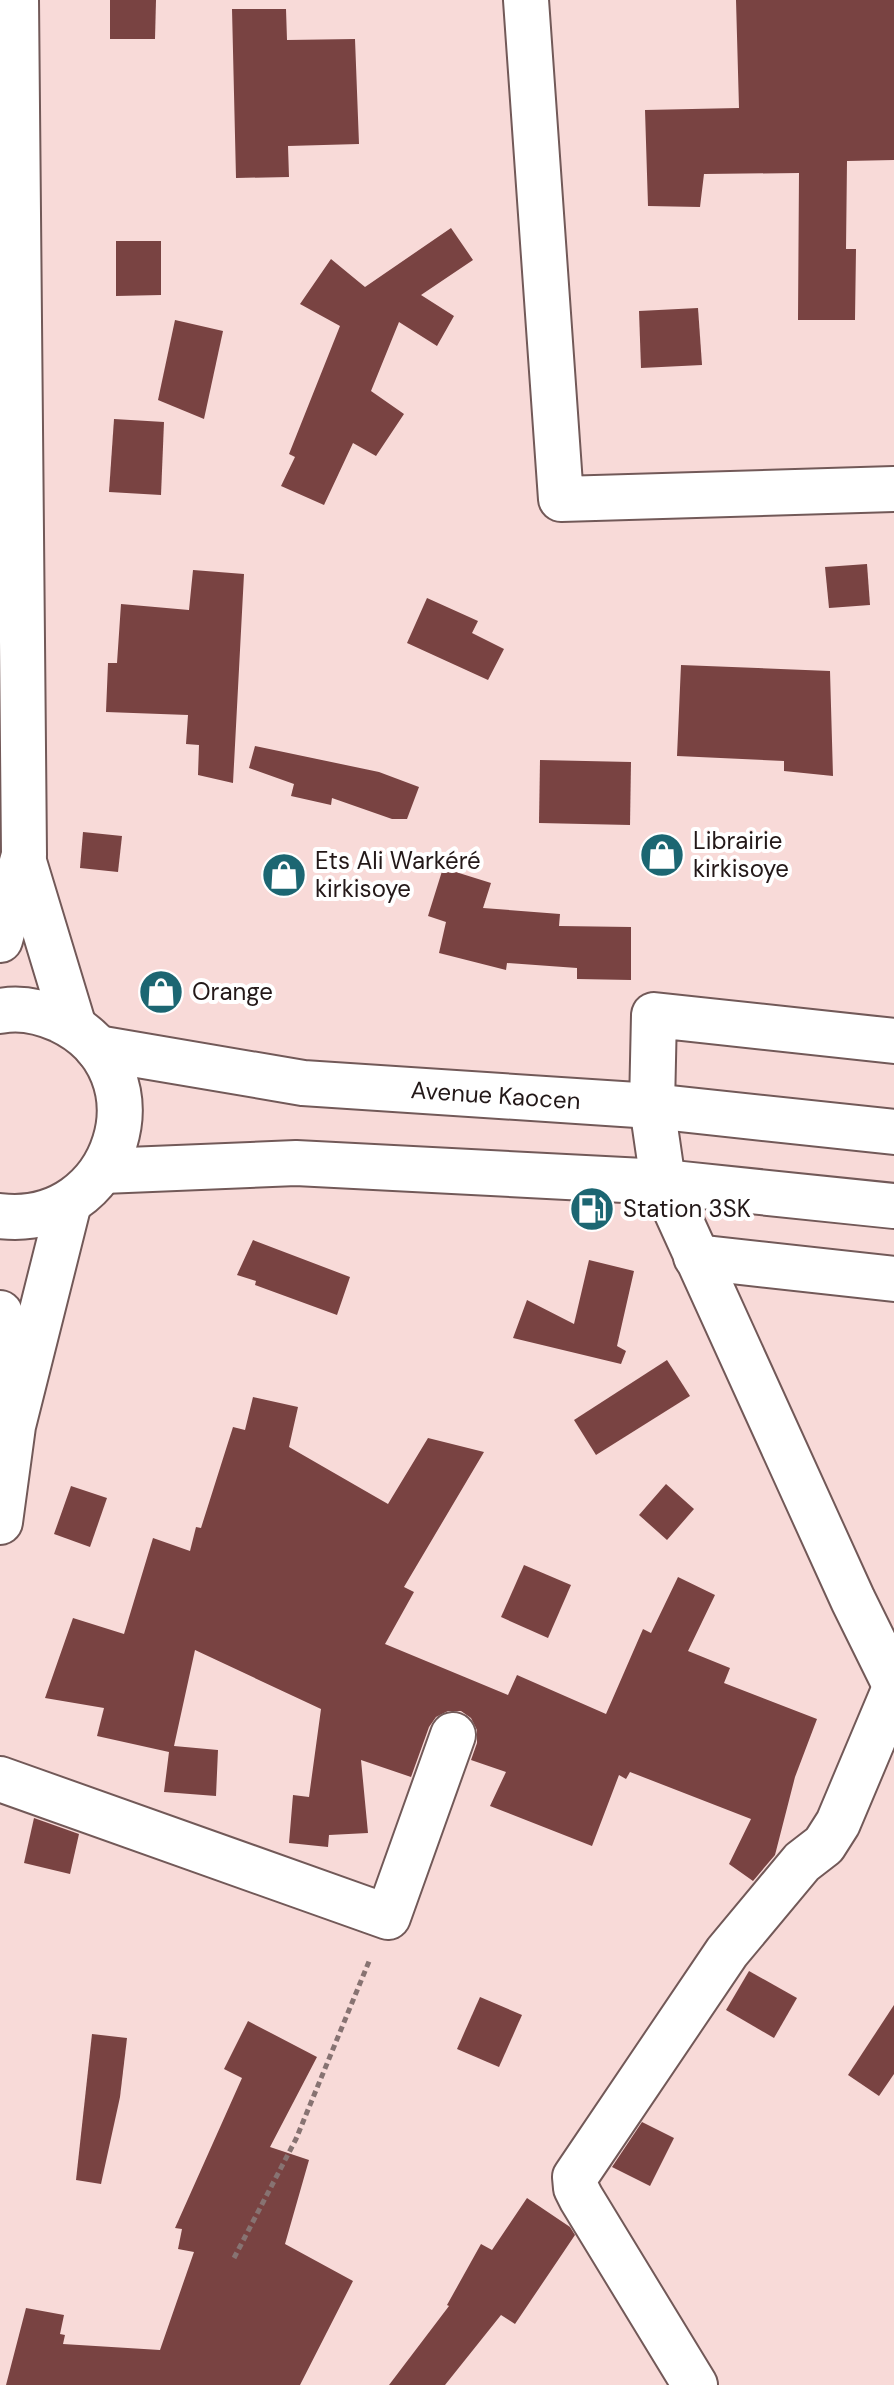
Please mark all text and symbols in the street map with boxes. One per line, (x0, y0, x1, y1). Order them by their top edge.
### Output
place label: Librairie kirkisoye (693, 825, 789, 884)
shop icon: Librairie kirkisoye (638, 831, 686, 879)
place label: Ets Ali Warkéré kirkisoye (315, 845, 481, 904)
shop icon: Ets Ali Warkéré kirkisoye (260, 851, 308, 899)
shop icon: Orange (137, 968, 185, 1016)
place label: Orange (192, 976, 273, 1007)
street label: Avenue Kaocen (410, 1074, 581, 1116)
fuel station icon: Station 3SK (568, 1185, 616, 1233)
place label: Station 3SK (623, 1193, 751, 1224)

